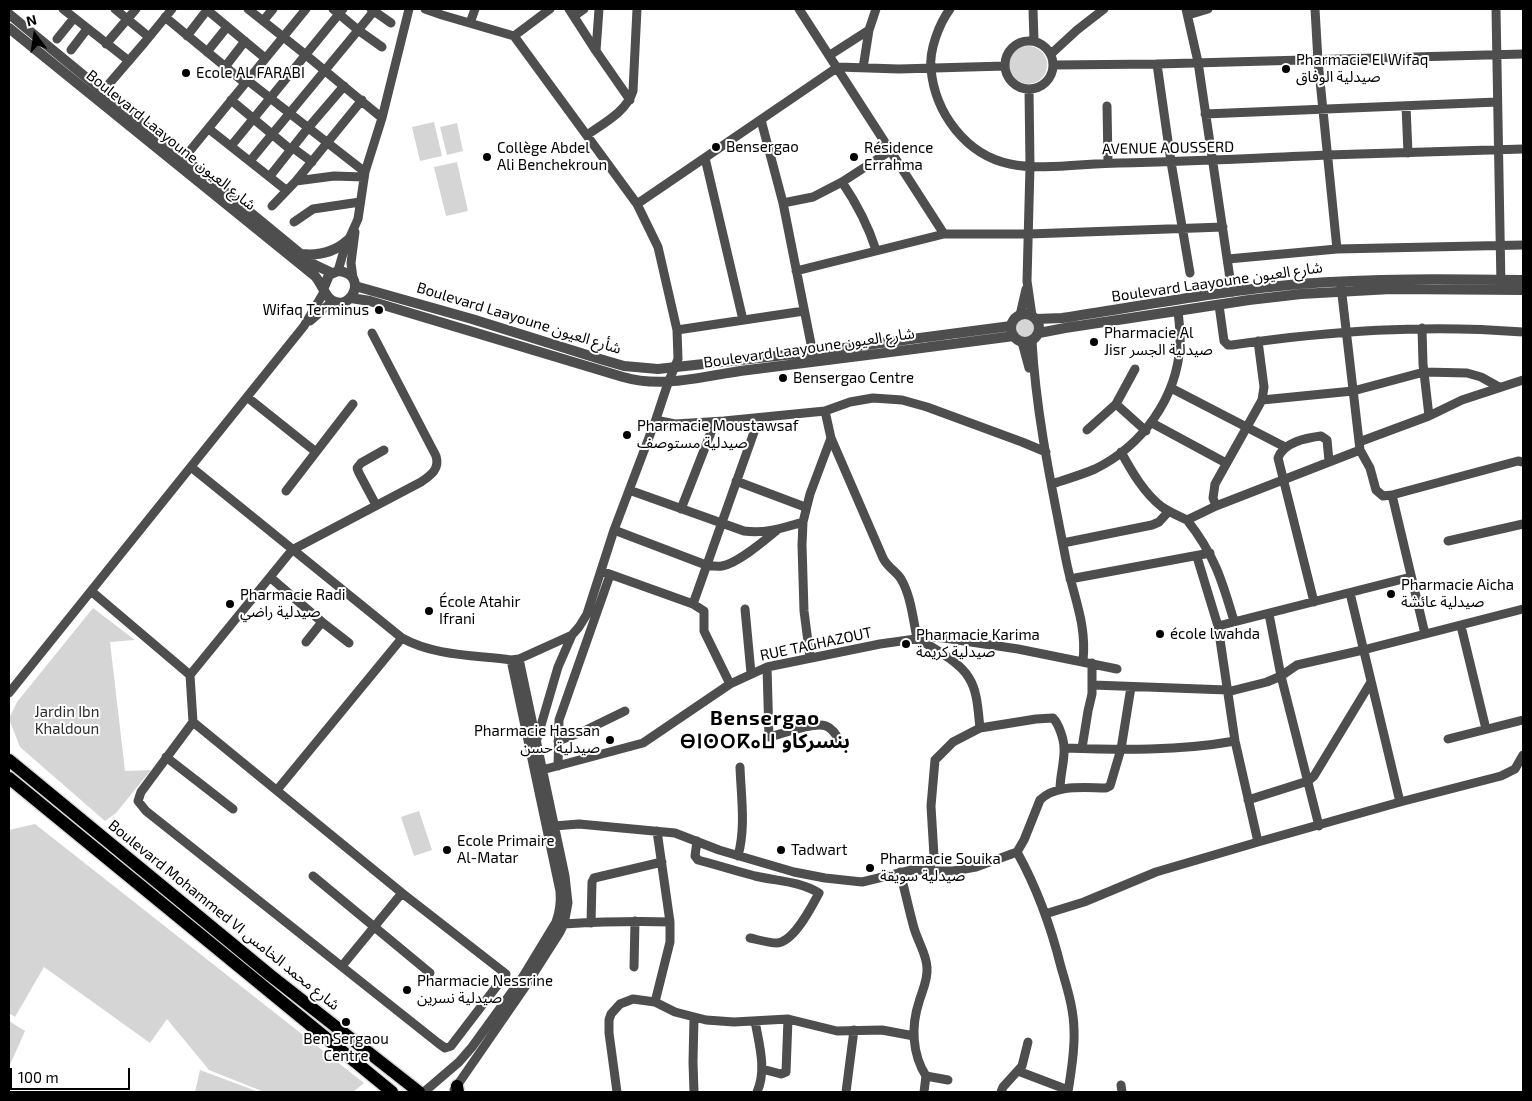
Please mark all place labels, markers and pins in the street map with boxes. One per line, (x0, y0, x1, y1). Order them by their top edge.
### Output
place label: Pharmacie El Wifaq صيدلية الوفاق (1296, 51, 1428, 86)
marker: Pharmacie El Wifaq صيدلية الوفاق (1280, 63, 1292, 75)
place label: Ecole AL FARABI (196, 64, 305, 82)
marker: Ecole AL FARABI (180, 67, 192, 79)
place label: Bensergao (726, 138, 799, 156)
place label: Collège Abdel Ali Benchekroun (497, 139, 607, 174)
place label: Résidence Errahma (864, 139, 933, 174)
marker: Bensergao (710, 141, 722, 153)
marker: Collège Abdel Ali Benchekroun (481, 151, 493, 163)
marker: Résidence Errahma (848, 151, 860, 163)
place label: Wifaq Terminus (262, 301, 369, 319)
marker: Wifaq Terminus (373, 304, 385, 316)
place label: Pharmacie Al Jisr صيدلية الجسر (1104, 324, 1213, 359)
marker: Pharmacie Al Jisr صيدلية الجسر (1088, 336, 1100, 348)
place label: Bensergao Centre (793, 369, 914, 387)
marker: Bensergao Centre (777, 372, 789, 384)
place label: Pharmacie Moustawsaf صيدلية مستوصف (637, 417, 798, 452)
marker: Pharmacie Moustawsaf صيدلية مستوصف (621, 429, 633, 441)
place label: Pharmacie Aicha صيدلية عائشة (1401, 576, 1514, 611)
place label: Pharmacie Radi صيدلية راضي (240, 586, 345, 621)
marker: Pharmacie Aicha صيدلية عائشة (1385, 588, 1397, 600)
place label: École Atahir Ifrani (439, 593, 521, 628)
marker: Pharmacie Radi صيدلية راضي (224, 598, 236, 610)
marker: École Atahir Ifrani (423, 605, 435, 617)
place label: école lwahda (1170, 625, 1260, 643)
place label: Pharmacie Karima صيدلية كريمة (916, 626, 1040, 661)
marker: école lwahda (1154, 628, 1166, 640)
marker: Pharmacie Karima صيدلية كريمة (900, 638, 912, 650)
place label: Pharmacie Hassan صيدلية حسن (474, 722, 600, 757)
marker: Pharmacie Hassan صيدلية حسن (604, 734, 616, 746)
place label: Ecole Primaire Al-Matar (457, 832, 555, 867)
place label: Tadwart (791, 841, 847, 859)
marker: Ecole Primaire Al-Matar (441, 844, 453, 856)
marker: Tadwart (775, 844, 787, 856)
place label: Pharmacie Souika صيدلية سويقة (880, 850, 1001, 885)
marker: Pharmacie Souika صيدلية سويقة (864, 862, 876, 874)
place label: Pharmacie Nessrine صيدلية نسرين (417, 972, 553, 1007)
marker: Pharmacie Nessrine صيدلية نسرين (401, 984, 413, 996)
marker: Ben Sergaou Centre (340, 1016, 352, 1028)
place label: Ben Sergaou Centre (303, 1030, 389, 1065)

